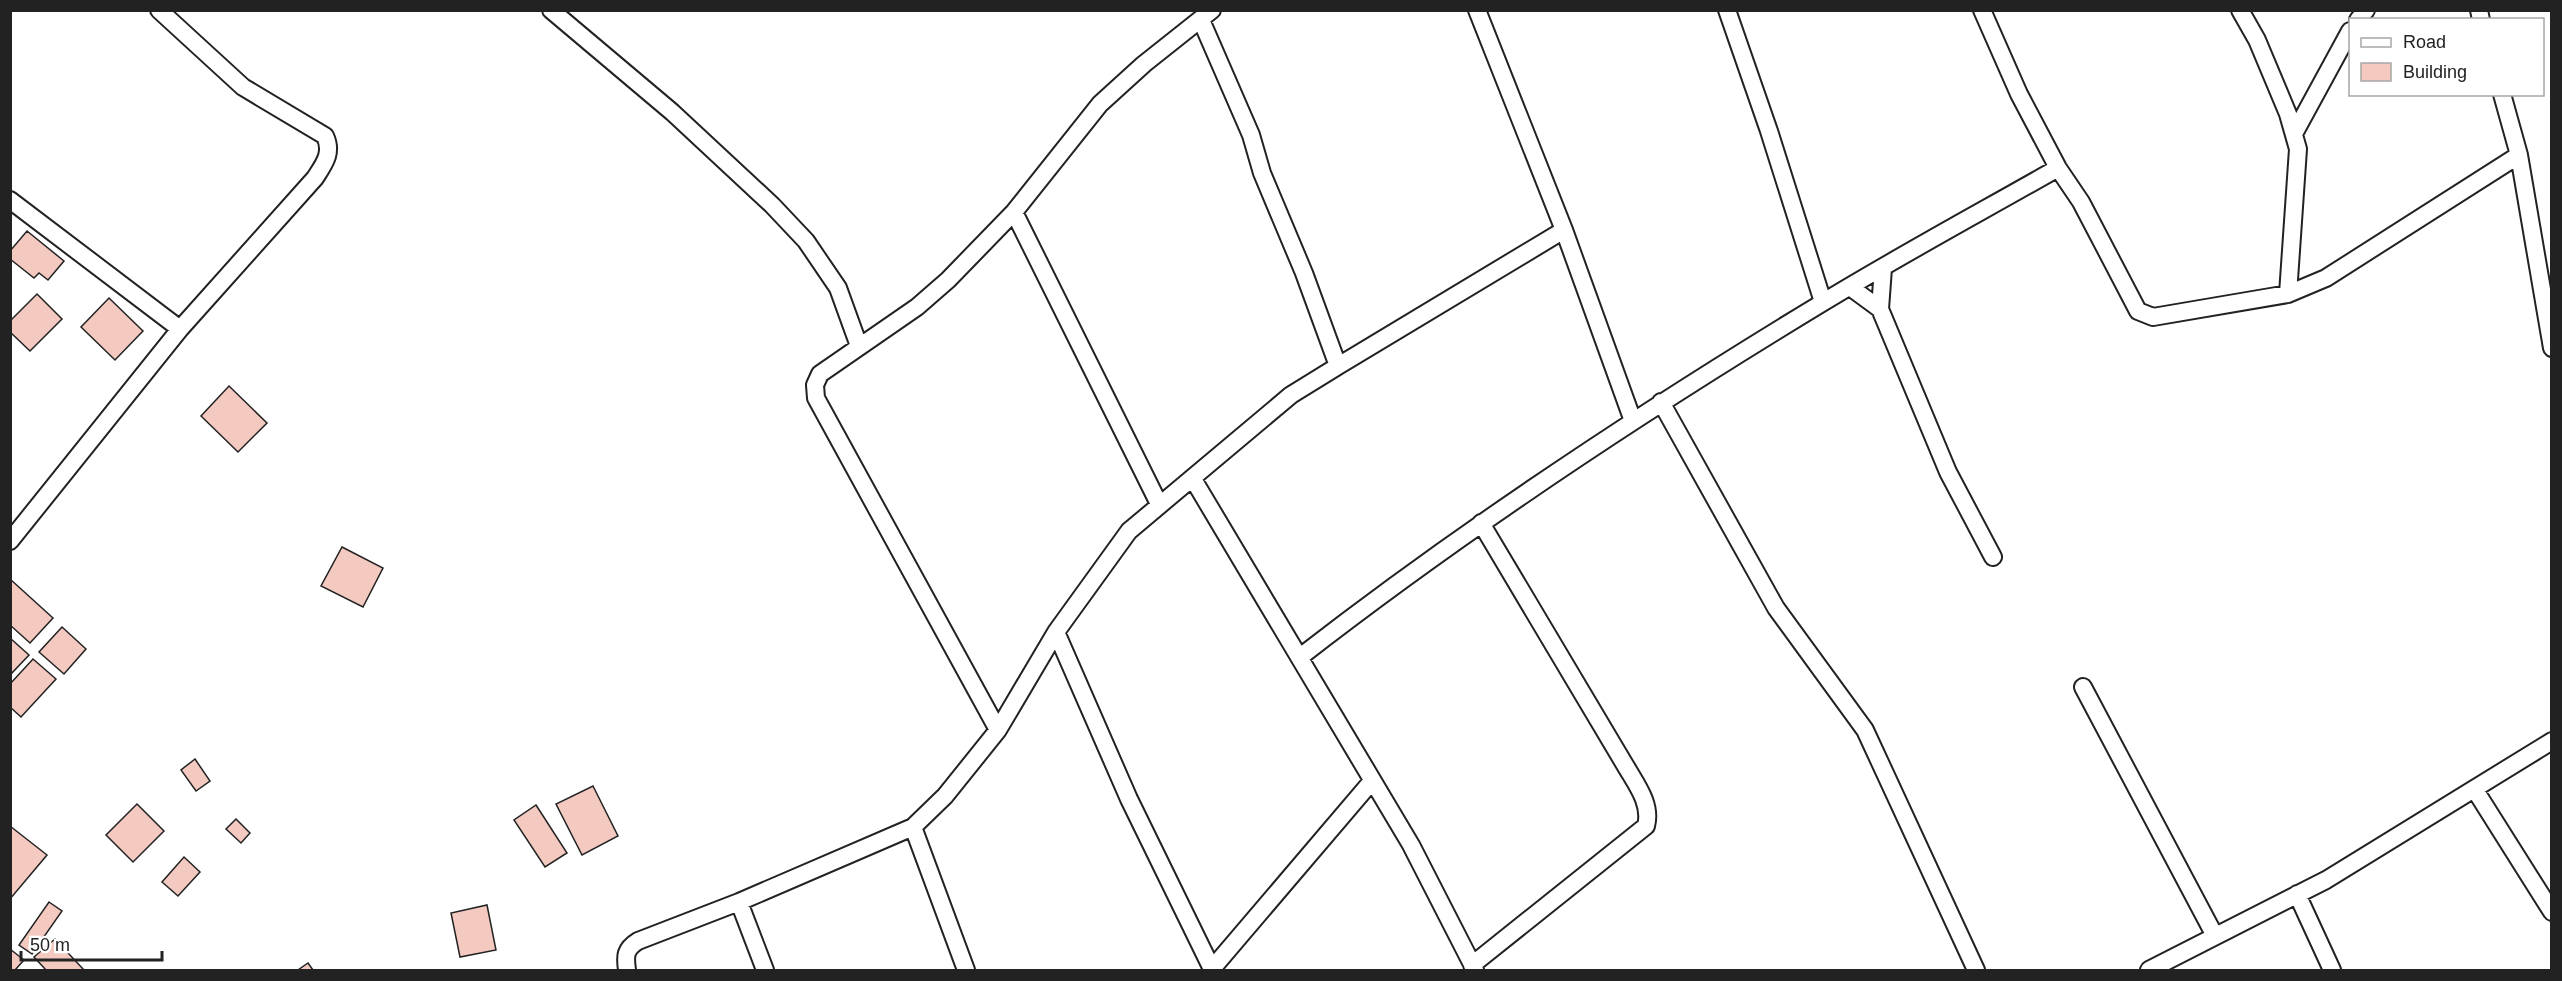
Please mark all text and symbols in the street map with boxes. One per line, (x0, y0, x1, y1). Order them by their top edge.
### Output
legend (2349, 18, 2544, 96)
text: Road (2403, 32, 2446, 52)
text: Building (2403, 62, 2467, 82)
scale bar (21, 924, 162, 962)
text: 50 m (30, 935, 70, 955)

